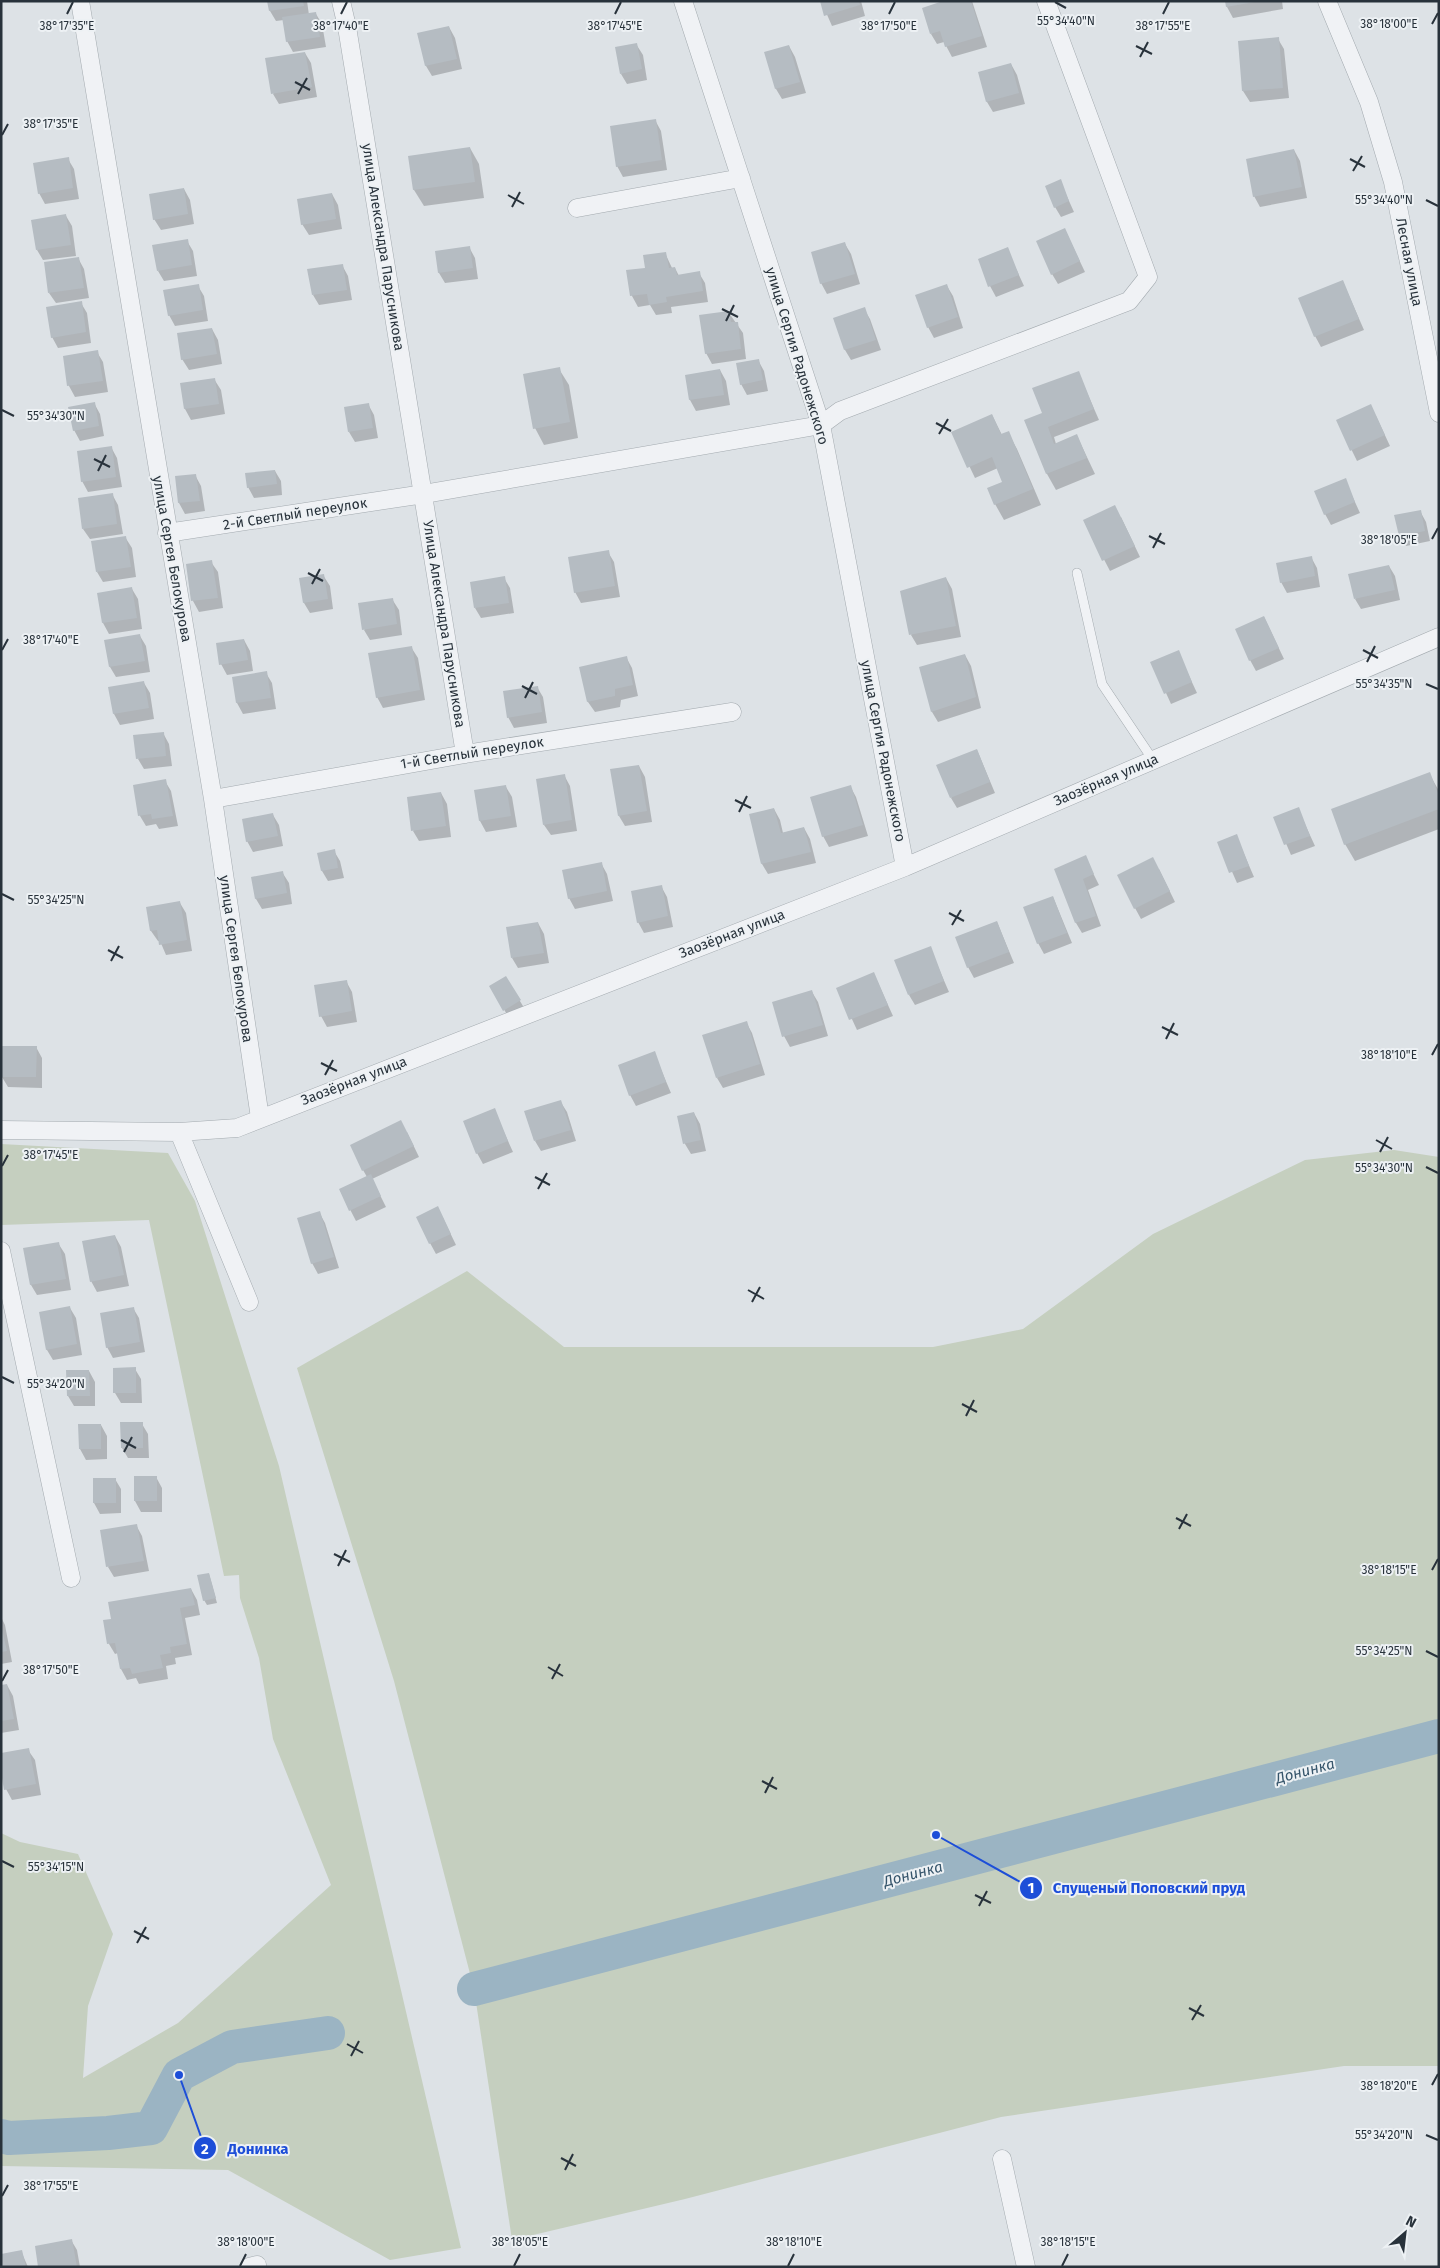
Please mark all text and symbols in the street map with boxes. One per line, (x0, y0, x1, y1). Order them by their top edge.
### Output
text: 55°34'40"N (1037, 14, 1095, 28)
text: 38°18'00"E (1360, 17, 1418, 31)
text: 38°17'35"E (40, 19, 94, 33)
text: 38°17'40"E (313, 19, 369, 33)
text: 38°17'45"E (588, 19, 642, 33)
text: 38°17'50"E (861, 19, 917, 33)
text: 38°17'55"E (1136, 19, 1190, 33)
text: 38°17'35"E (24, 117, 78, 131)
street label: улица Александра Парусникова (358, 142, 408, 352)
text: 55°34'40"N (1355, 193, 1413, 207)
street label: Лесная улица (1392, 216, 1426, 308)
street label: улица Сергия Радонежского (762, 265, 832, 447)
text: 55°34'30"N (27, 409, 85, 423)
street label: улица Сергея Белокурова (149, 474, 195, 644)
street label: 2-й Светлый переулок (222, 494, 369, 534)
street label: Улица Александра Парусникова (419, 519, 469, 729)
text: 38°18'05"E (1361, 533, 1417, 547)
text: 38°17'40"E (23, 633, 79, 647)
street label: улица Сергия Радонежского (857, 659, 909, 843)
text: 55°34'35"N (1355, 677, 1413, 691)
street label: 1-й Светлый переулок (399, 733, 545, 773)
street label: Заозёрная улица (1051, 750, 1161, 810)
street label: улица Сергея Белокурова (216, 874, 256, 1044)
text: 55°34'25"N (27, 893, 85, 907)
street label: Заозёрная улица (677, 906, 787, 962)
text: 38°18'10"E (1361, 1048, 1417, 1062)
street label: Заозёрная улица (299, 1053, 409, 1109)
text: 38°17'45"E (24, 1148, 78, 1162)
text: 55°34'30"N (1355, 1161, 1413, 1175)
text: 55°34'20"N (27, 1377, 85, 1391)
text: 38°18'15"E (1361, 1563, 1417, 1577)
text: 55°34'25"N (1355, 1644, 1413, 1658)
text: 38°17'50"E (23, 1663, 79, 1677)
water label: Донинка (1273, 1754, 1336, 1788)
water label: Донинка (881, 1857, 944, 1891)
text: 55°34'15"N (28, 1860, 84, 1874)
callout: Спущеный Поповский пруд (1018, 1873, 1256, 1903)
text: 1 (1028, 1879, 1034, 1897)
text: Спущеный Поповский пруд (1053, 1879, 1246, 1897)
text: 38°18'20"E (1361, 2079, 1417, 2093)
text: 55°34'20"N (1355, 2128, 1413, 2142)
callout: Донинка (192, 2133, 298, 2163)
text: 2 (201, 2140, 209, 2158)
text: Донинка (227, 2140, 288, 2158)
text: 38°17'55"E (24, 2179, 78, 2193)
north arrow (1380, 2208, 1430, 2258)
text: N (1403, 2212, 1419, 2232)
text: 38°18'00"E (217, 2235, 275, 2249)
text: 38°18'05"E (492, 2235, 548, 2249)
text: 38°18'10"E (766, 2235, 822, 2249)
text: 38°18'15"E (1040, 2235, 1096, 2249)

